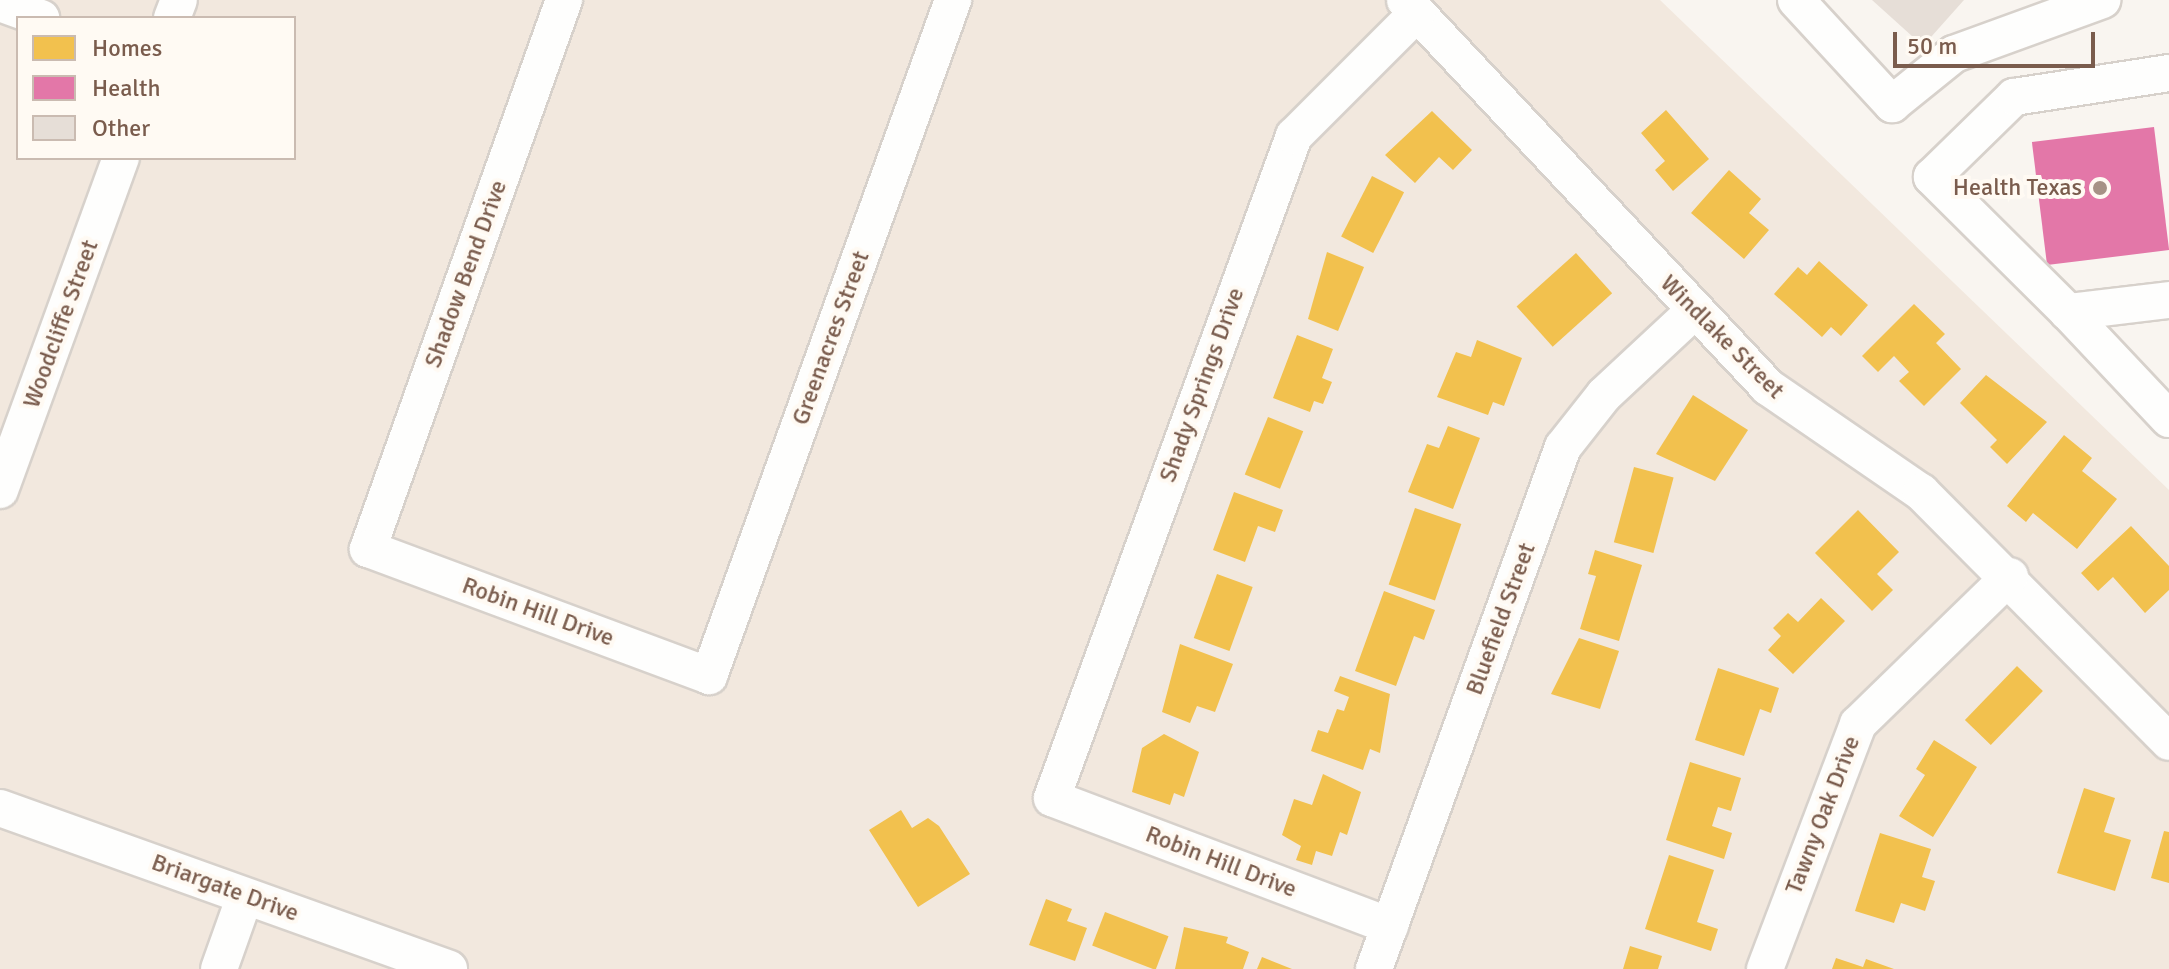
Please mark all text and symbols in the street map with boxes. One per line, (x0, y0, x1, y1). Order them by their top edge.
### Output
legend (16, 16, 296, 160)
scale bar (1897, 16, 2099, 66)
text: 50 m (1907, 31, 1957, 61)
text: Homes (92, 33, 162, 63)
text: Health (92, 73, 161, 103)
text: Other (92, 113, 150, 143)
place label: Health Texas (1953, 174, 2082, 202)
street label: Shadow Bend Drive (419, 176, 513, 372)
marker: Health Texas (2089, 177, 2111, 199)
street label: Woodcliffe Street (17, 236, 105, 412)
street label: Greenacres Street (786, 247, 876, 429)
street label: Windlake Street (1654, 269, 1790, 405)
street label: Shady Springs Drive (1153, 284, 1251, 486)
street label: Bluefield Street (1460, 539, 1542, 699)
street label: Robin Hill Drive (458, 571, 618, 653)
street label: Tawny Oak Drive (1780, 732, 1866, 898)
street label: Robin Hill Drive (1141, 820, 1301, 904)
street label: Briargate Drive (148, 848, 302, 928)

